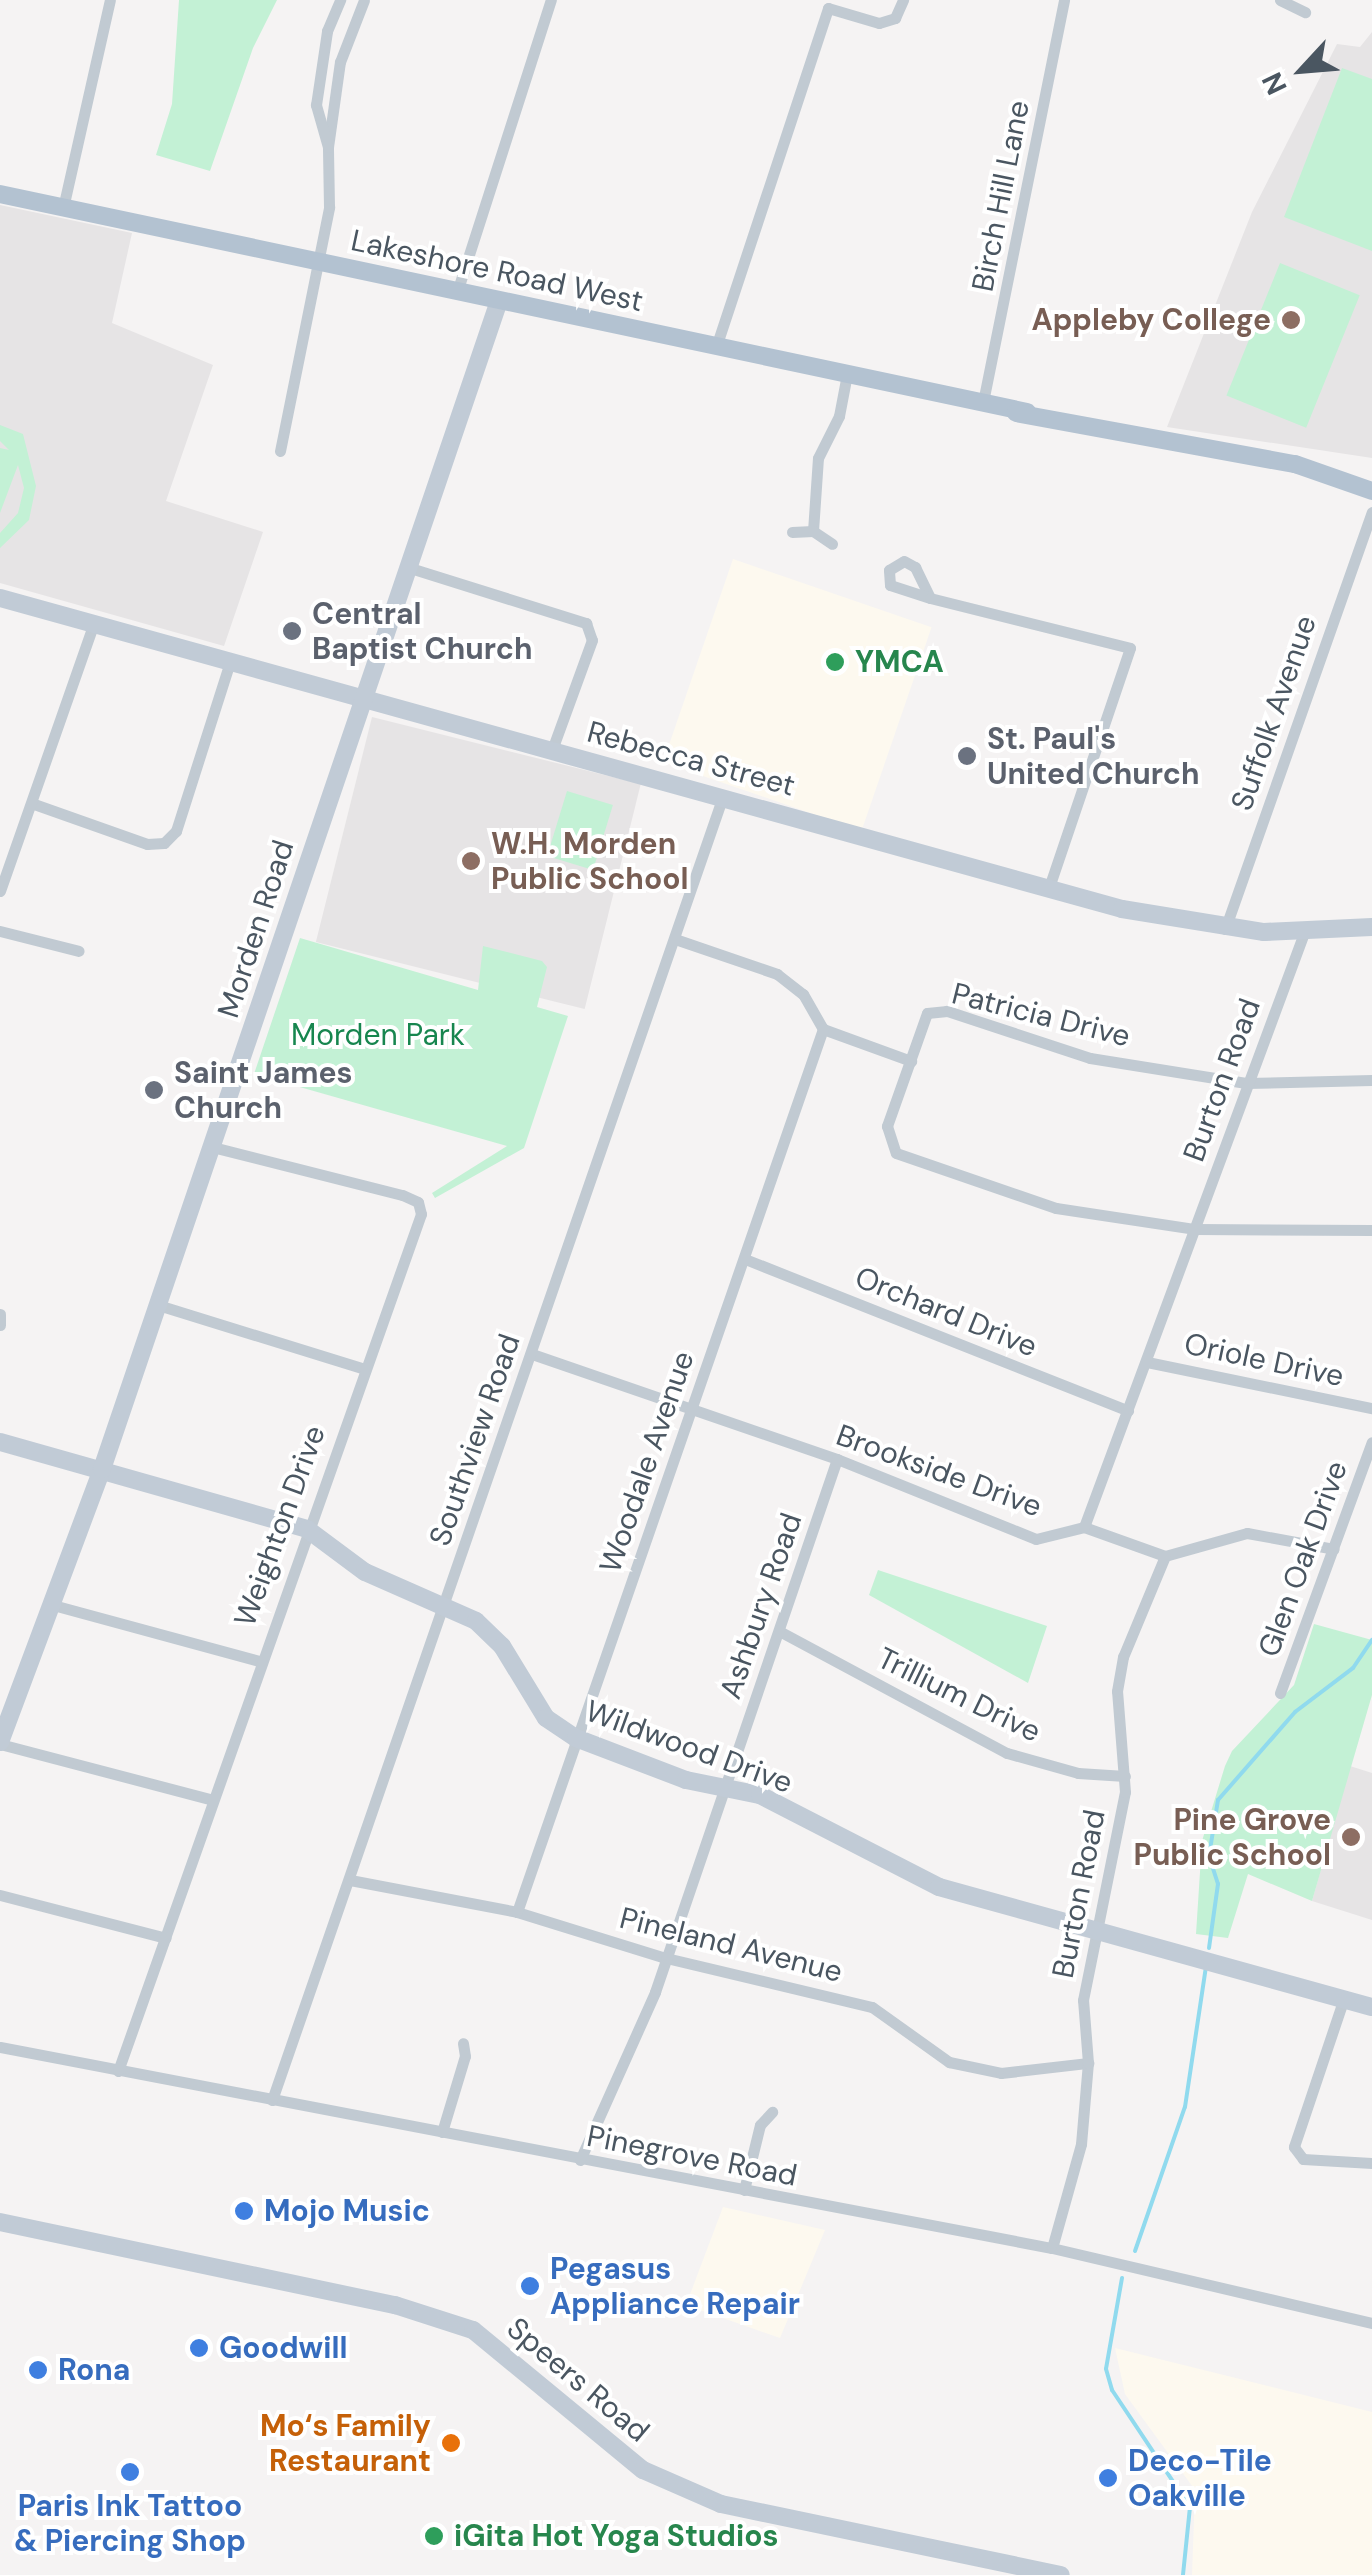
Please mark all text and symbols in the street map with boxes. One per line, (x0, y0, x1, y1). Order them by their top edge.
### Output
north arrow (1252, 20, 1352, 120)
text: N (1253, 66, 1296, 101)
street label: Birch Hill Lane (965, 98, 1037, 294)
street label: Lakeshore Road West (348, 222, 646, 320)
place label: Appleby College (1031, 302, 1271, 338)
marker: Appleby College (1280, 309, 1302, 331)
place label: Central Baptist Church (312, 596, 532, 666)
street label: Suffolk Avenue (1224, 611, 1324, 815)
marker: Central Baptist Church (281, 620, 303, 642)
place label: YMCA (855, 644, 944, 680)
marker: YMCA (824, 651, 846, 673)
street label: Rebecca Street (583, 714, 799, 804)
place label: St. Paul's United Church (987, 721, 1200, 792)
marker: St. Paul's United Church (956, 745, 978, 767)
place label: W.H. Morden Public School (491, 826, 689, 896)
street label: Morden Road (210, 836, 302, 1022)
marker: W.H. Morden Public School (460, 850, 482, 872)
street label: Patricia Drive (948, 975, 1134, 1055)
street label: Burton Road (1176, 994, 1268, 1166)
park label: Morden Park (291, 1017, 465, 1053)
place label: Saint James Church (174, 1055, 353, 1126)
marker: Saint James Church (143, 1079, 165, 1101)
street label: Orchard Drive (850, 1259, 1042, 1365)
street label: Oriole Drive (1181, 1326, 1347, 1394)
street label: Southview Road (422, 1330, 528, 1550)
street label: Woodale Avenue (592, 1347, 702, 1577)
street label: Brookside Drive (832, 1417, 1046, 1525)
street label: Weighton Drive (227, 1421, 333, 1631)
street label: Glen Oak Drive (1251, 1456, 1355, 1662)
street label: Ashbury Road (712, 1509, 810, 1703)
street label: Trillium Drive (872, 1640, 1046, 1750)
street label: Wildwood Drive (581, 1693, 797, 1801)
place label: Pine Grove Public School (1133, 1802, 1331, 1872)
street label: Burton Road (1045, 1807, 1113, 1981)
marker: Pine Grove Public School (1340, 1826, 1362, 1848)
street label: Pineland Avenue (616, 1900, 846, 1990)
street label: Pinegrove Road (584, 2118, 800, 2194)
place label: Mojo Music (264, 2193, 430, 2229)
marker: Mojo Music (233, 2200, 255, 2222)
place label: Pegasus Appliance Repair (550, 2251, 800, 2322)
marker: Pegasus Appliance Repair (519, 2275, 541, 2297)
street label: Speers Road (500, 2310, 656, 2450)
place label: Goodwill (219, 2330, 347, 2366)
marker: Goodwill (188, 2337, 210, 2359)
place label: Rona (58, 2352, 130, 2388)
marker: Rona (27, 2359, 49, 2381)
place label: Mo‘s Family Restaurant (260, 2408, 431, 2478)
marker: Mo‘s Family Restaurant (440, 2432, 462, 2454)
place label: Deco-Tile Oakville (1128, 2443, 1272, 2514)
marker: Paris Ink Tattoo & Piercing Shop (119, 2461, 141, 2483)
marker: Deco-Tile Oakville (1097, 2467, 1119, 2489)
place label: Paris Ink Tattoo & Piercing Shop (14, 2488, 246, 2558)
place label: iGita Hot Yoga Studios (454, 2518, 778, 2554)
marker: iGita Hot Yoga Studios (423, 2525, 445, 2547)

